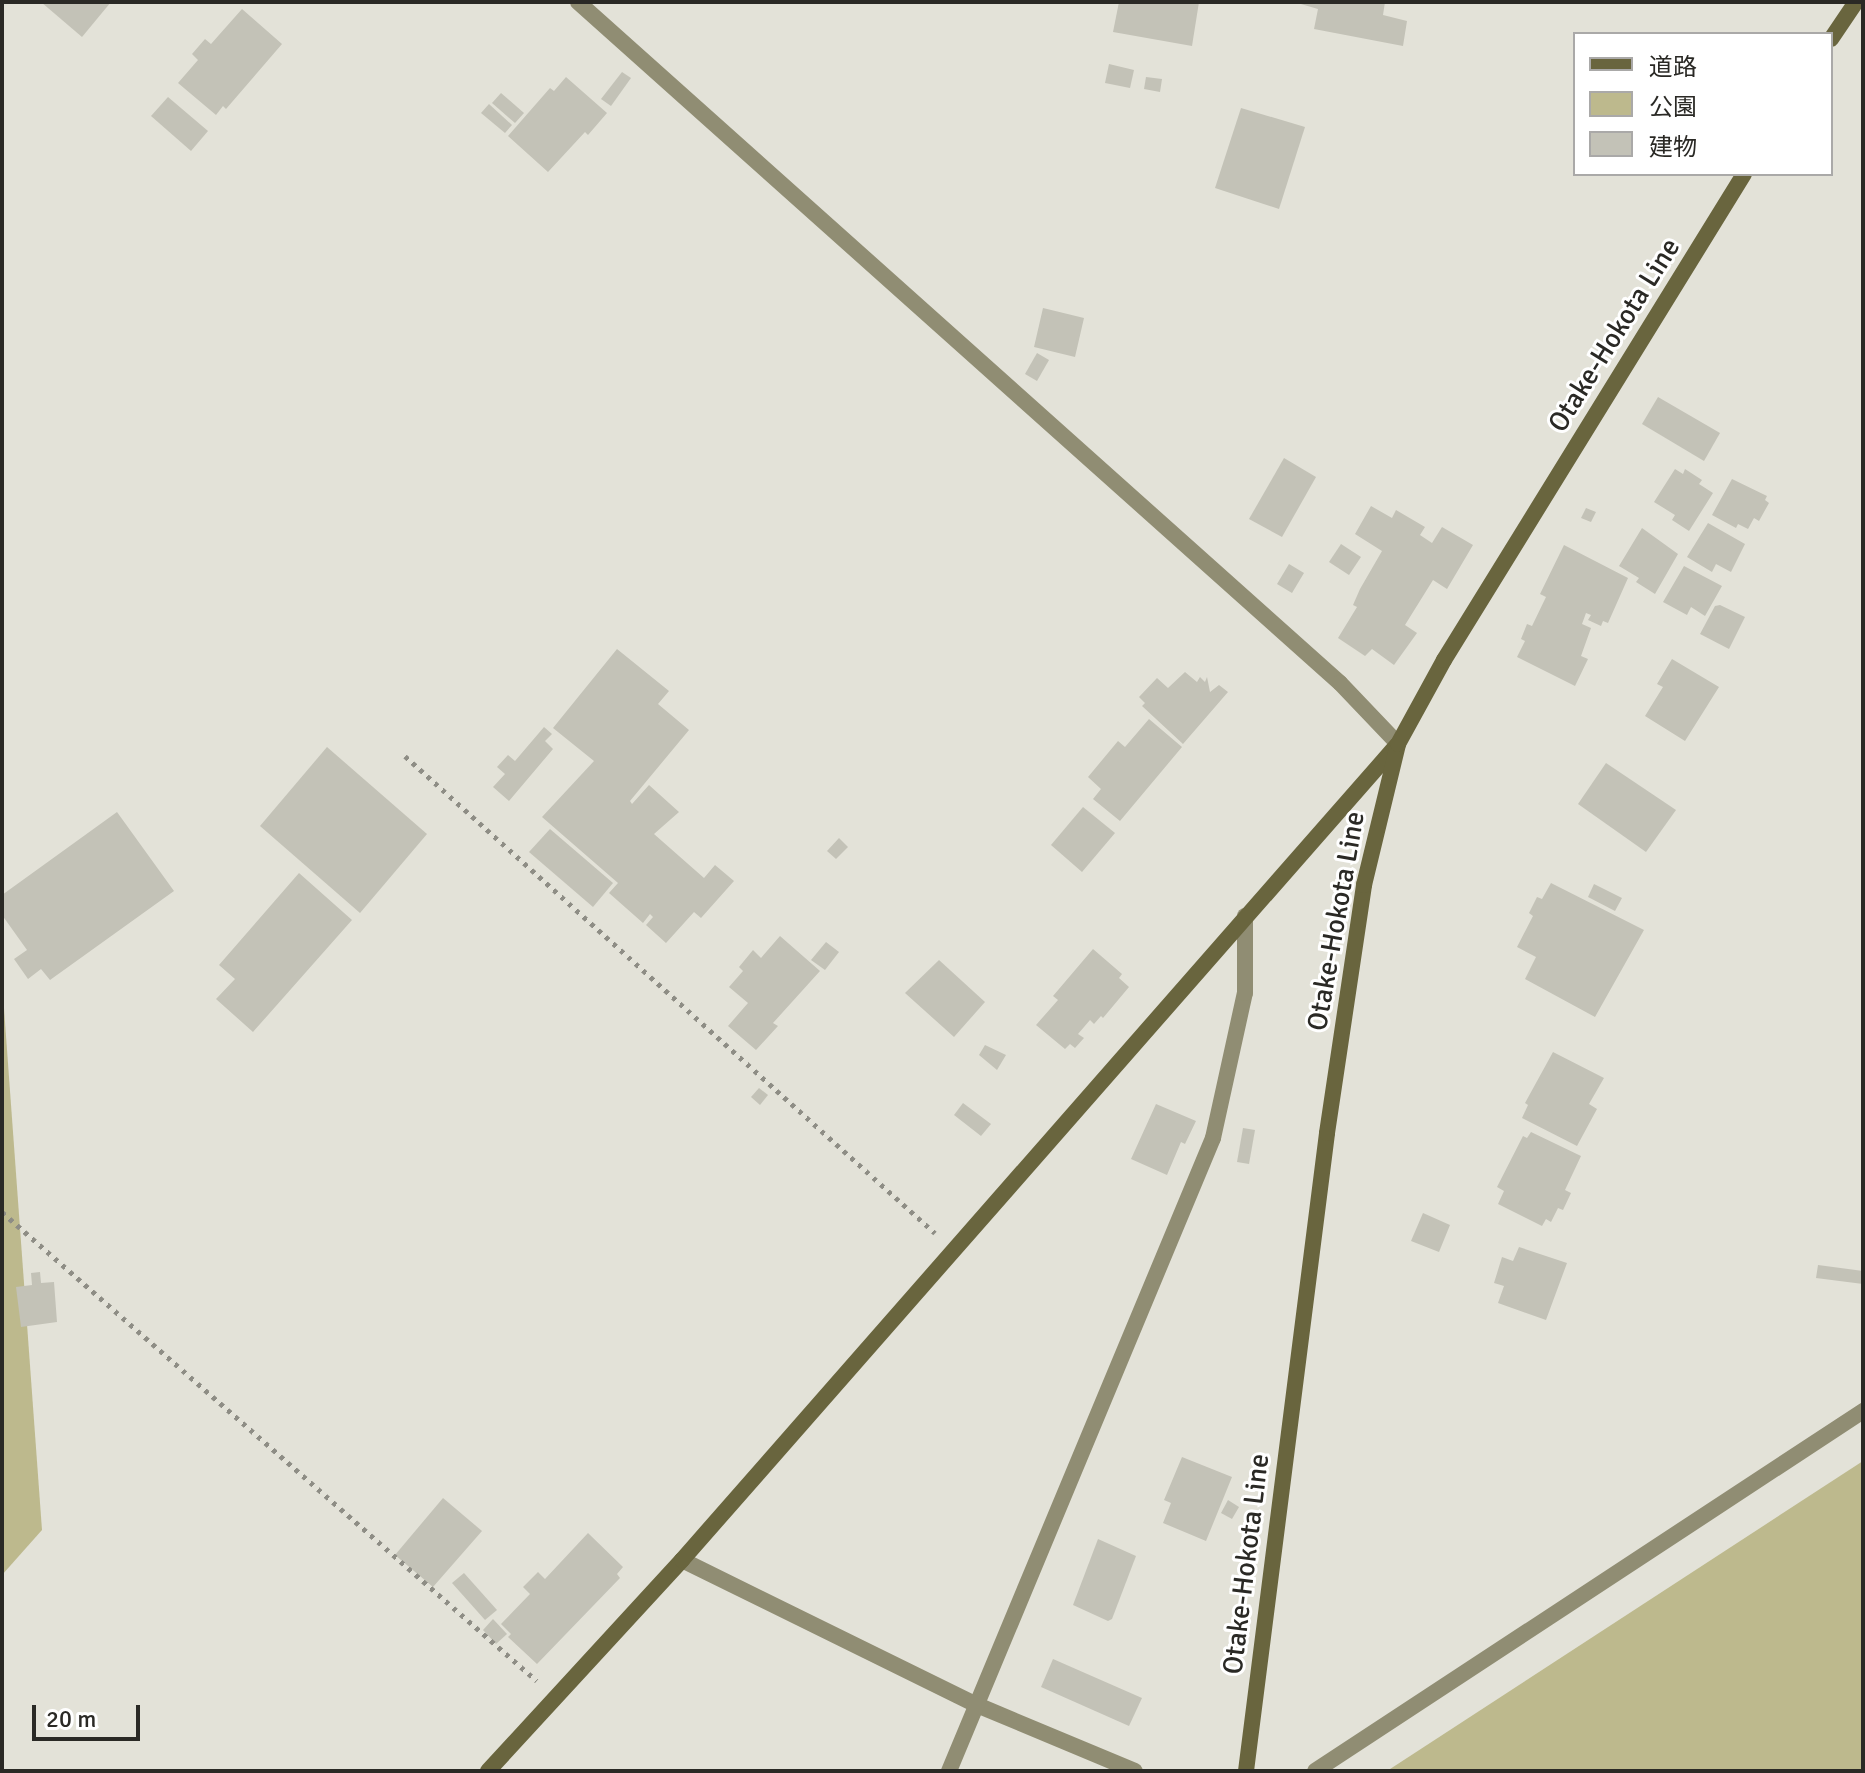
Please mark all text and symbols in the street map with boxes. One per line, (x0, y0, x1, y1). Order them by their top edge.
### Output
legend (1573, 32, 1833, 176)
text: 道路 (1649, 52, 1697, 82)
text: 公園 (1649, 92, 1697, 122)
text: 建物 (1649, 132, 1697, 162)
street label: Otake-Hokota Line (1541, 232, 1687, 438)
street label: Otake-Hokota Line (1300, 809, 1372, 1033)
street label: Otake-Hokota Line (1216, 1452, 1276, 1676)
scale bar (36, 1689, 144, 1739)
text: 20 m (46, 1704, 96, 1734)

